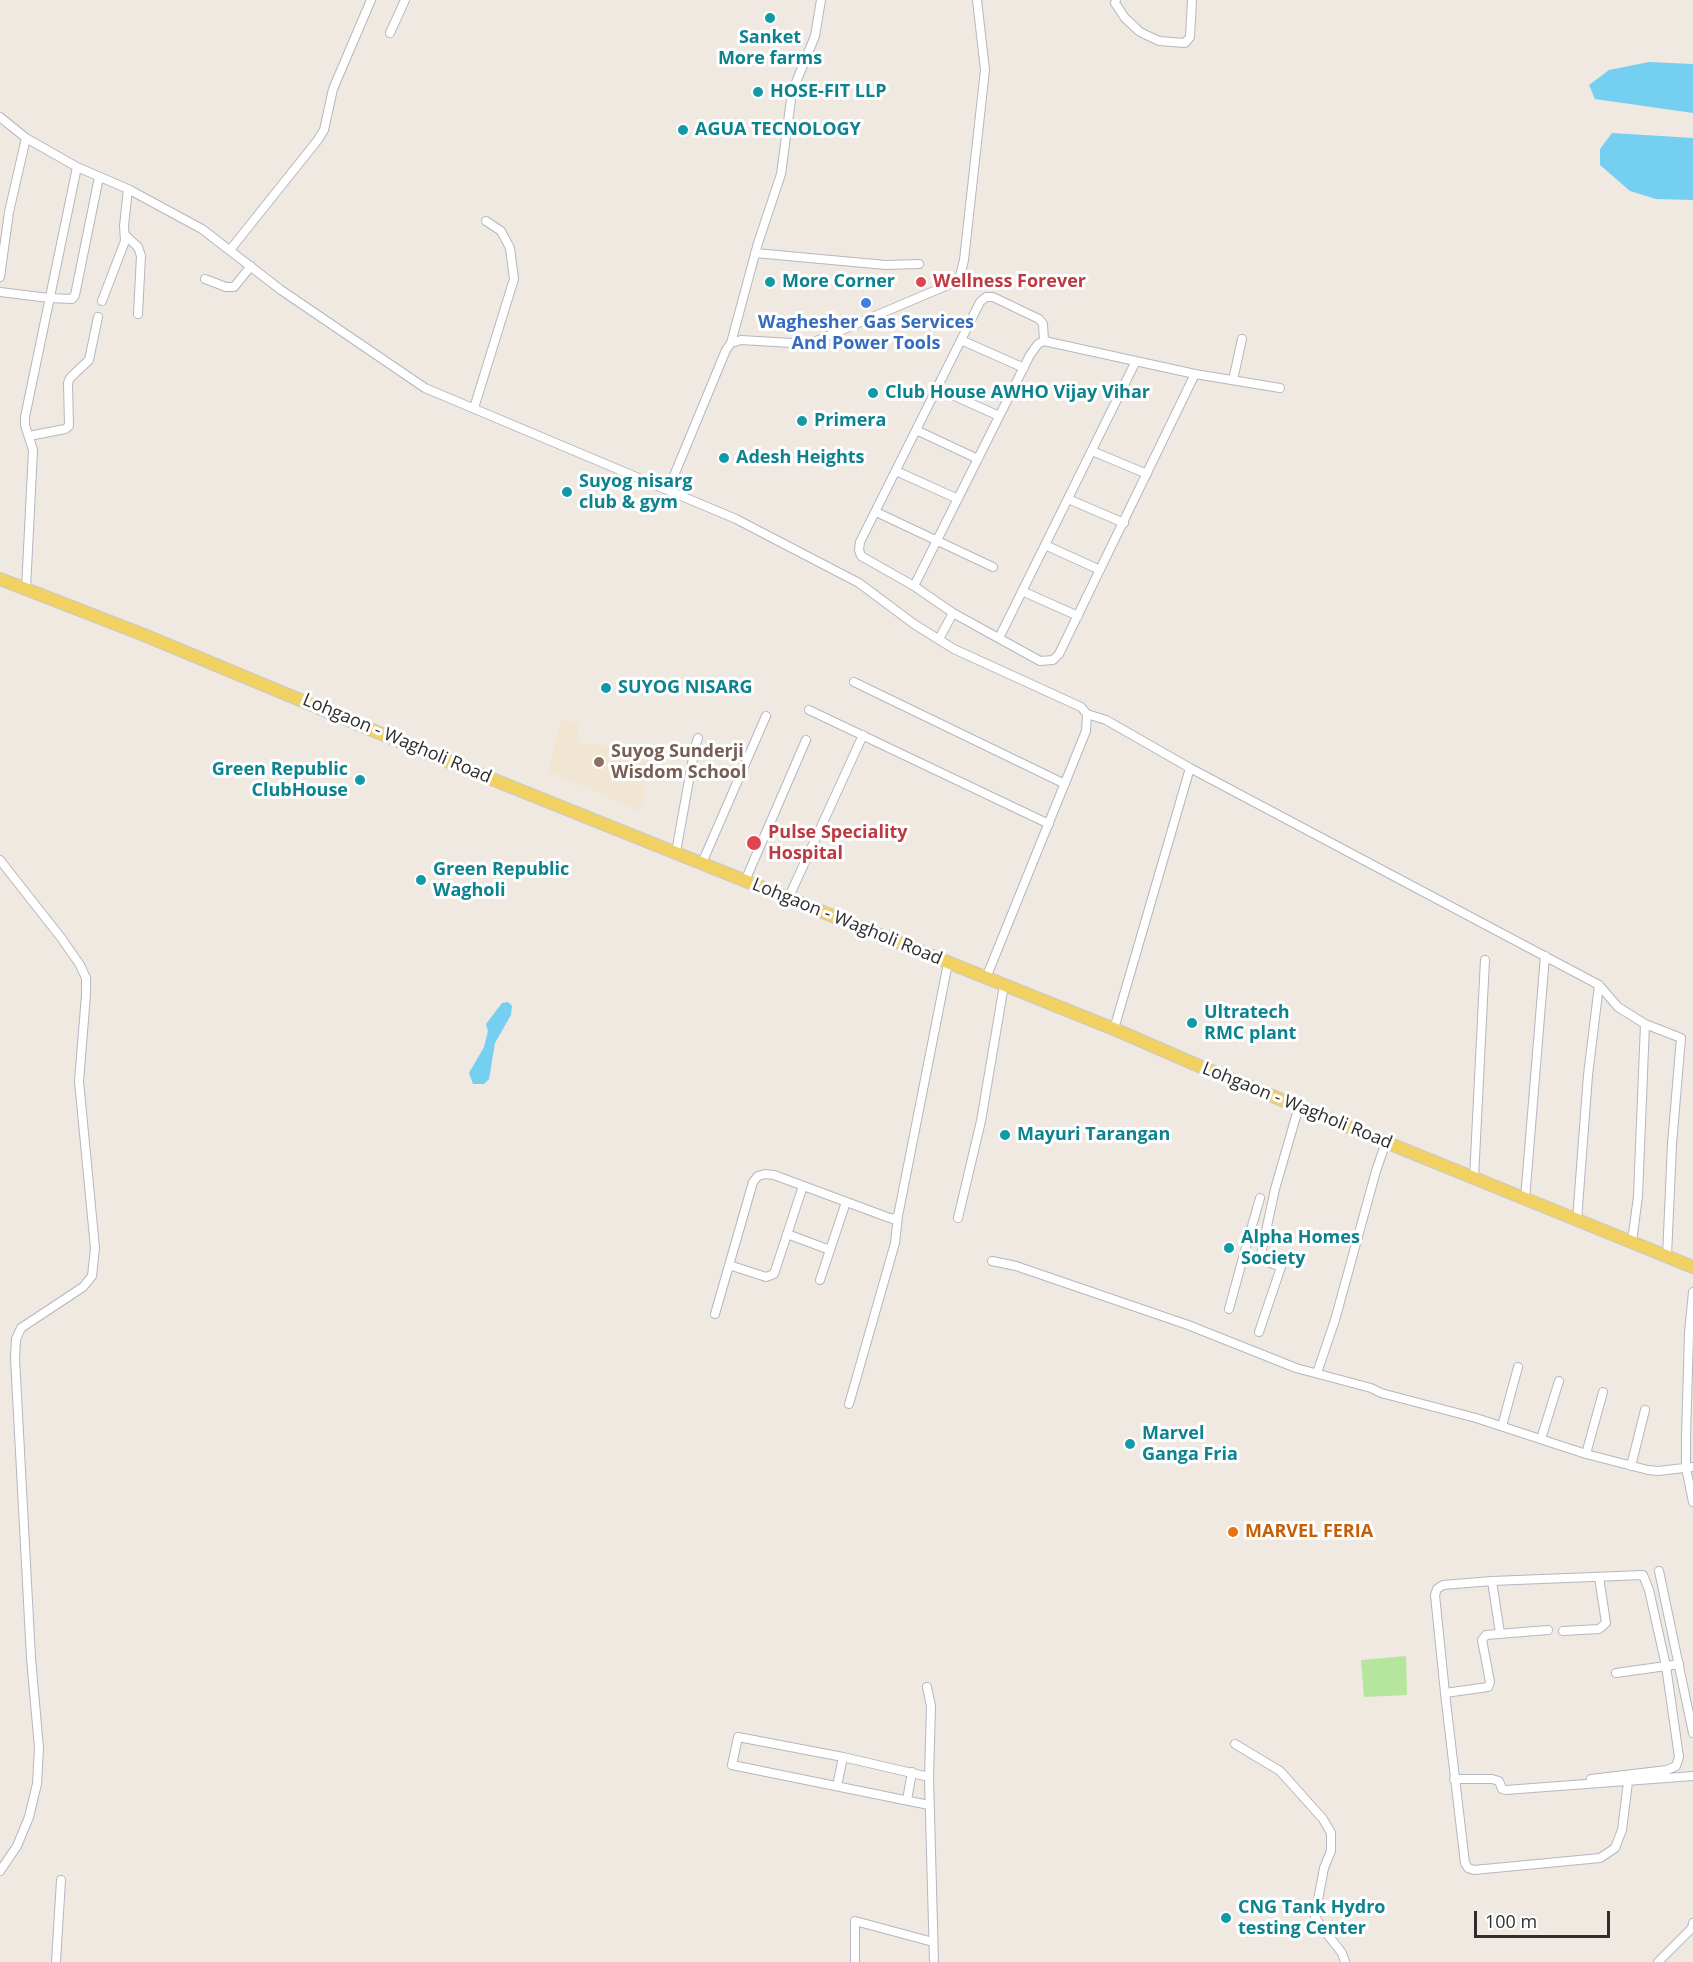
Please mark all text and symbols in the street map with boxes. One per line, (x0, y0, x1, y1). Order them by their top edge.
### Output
marker: Sanket More farms (763, 11, 777, 25)
place label: Sanket More farms (718, 27, 822, 70)
place label: HOSE-FIT LLP (770, 81, 886, 103)
marker: HOSE-FIT LLP (751, 85, 765, 99)
place label: AGUA TECNOLOGY (695, 119, 861, 141)
marker: AGUA TECNOLOGY (676, 123, 690, 137)
place label: More Corner (782, 271, 895, 293)
place label: Wellness Forever (933, 271, 1086, 293)
marker: More Corner (763, 275, 777, 289)
marker: Wellness Forever (914, 275, 928, 289)
marker: Waghesher Gas Services And Power Tools (859, 296, 873, 310)
place label: Waghesher Gas Services And Power Tools (758, 312, 974, 354)
place label: Club House AWHO Vijay Vihar (885, 382, 1150, 404)
marker: Club House AWHO Vijay Vihar (866, 386, 880, 400)
place label: Primera (814, 410, 886, 432)
marker: Primera (795, 414, 809, 428)
place label: Adesh Heights (736, 447, 865, 469)
marker: Adesh Heights (717, 451, 731, 465)
place label: Suyog nisarg club & gym (579, 471, 692, 514)
marker: Suyog nisarg club & gym (560, 485, 574, 499)
place label: SUYOG NISARG (618, 677, 753, 699)
marker: SUYOG NISARG (599, 681, 613, 695)
street label: Lohgaon - Wagholi Road (299, 689, 495, 789)
place label: Suyog Sunderji Wisdom School (611, 741, 747, 783)
marker: Suyog Sunderji Wisdom School (592, 755, 606, 769)
place label: Green Republic ClubHouse (212, 759, 348, 802)
marker: Green Republic ClubHouse (353, 773, 367, 787)
place label: Pulse Speciality Hospital (768, 822, 907, 864)
marker: Pulse Speciality Hospital (745, 834, 763, 852)
place label: Green Republic Wagholi (433, 859, 569, 902)
marker: Green Republic Wagholi (414, 873, 428, 887)
street label: Lohgaon - Wagholi Road (749, 874, 945, 970)
place label: Ultratech RMC plant (1204, 1002, 1296, 1044)
marker: Ultratech RMC plant (1185, 1016, 1199, 1030)
street label: Lohgaon - Wagholi Road (1199, 1058, 1395, 1154)
place label: Mayuri Tarangan (1017, 1124, 1170, 1146)
marker: Mayuri Tarangan (998, 1128, 1012, 1142)
place label: Alpha Homes Society (1241, 1227, 1360, 1270)
marker: Alpha Homes Society (1222, 1241, 1236, 1255)
place label: Marvel Ganga Fria (1142, 1423, 1238, 1466)
marker: Marvel Ganga Fria (1123, 1437, 1137, 1451)
place label: MARVEL FERIA (1245, 1521, 1373, 1543)
marker: MARVEL FERIA (1226, 1525, 1240, 1539)
place label: CNG Tank Hydro testing Center (1238, 1897, 1385, 1940)
scale bar (1477, 1899, 1614, 1937)
text: 100 m (1485, 1909, 1537, 1933)
marker: CNG Tank Hydro testing Center (1219, 1911, 1233, 1925)

